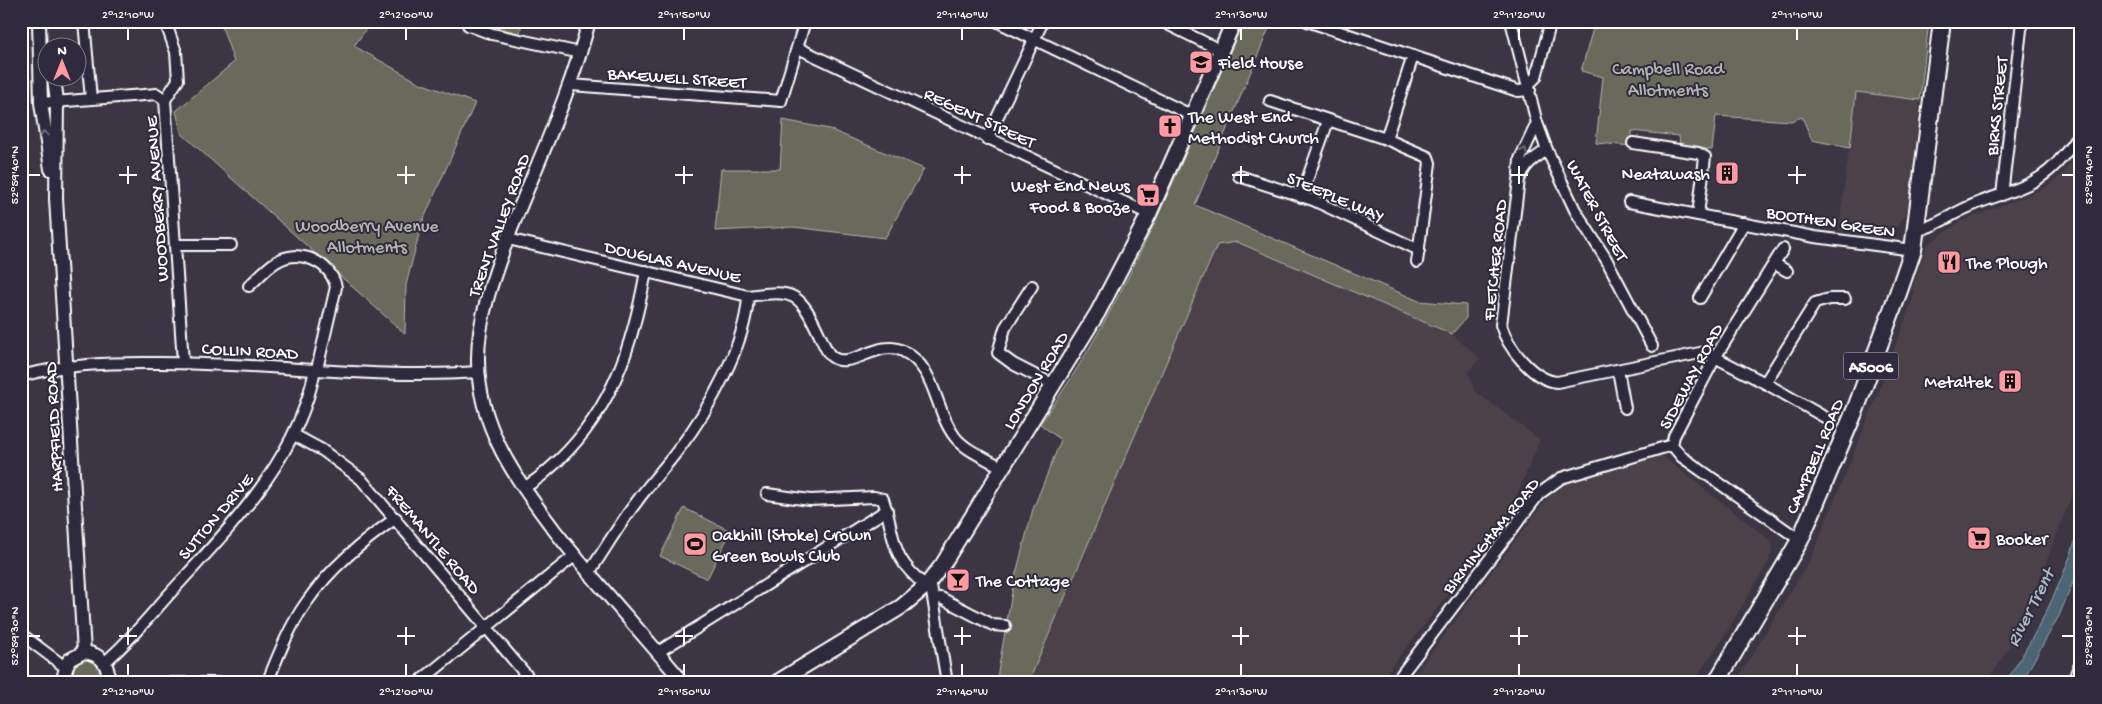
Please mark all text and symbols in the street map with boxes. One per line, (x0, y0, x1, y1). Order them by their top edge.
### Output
text: 2°12'10"W (102, 9, 154, 23)
text: 2°12'00"W (379, 9, 433, 23)
text: 2°11'50"W (658, 9, 710, 23)
text: 2°11'40"W (936, 9, 988, 23)
text: 2°11'30"W (1215, 9, 1267, 23)
text: 2°11'20"W (1493, 9, 1545, 23)
text: 2°11'10"W (1772, 9, 1822, 23)
north arrow (38, 38, 88, 88)
text: N (57, 43, 67, 60)
school or university icon: Field House (1188, 49, 1214, 75)
place label: Field House (1217, 54, 1304, 75)
street label: BIRKS STREET (1983, 55, 2014, 158)
park label: Campbell Road Allotments (1612, 60, 1725, 102)
street label: BAKEWELL STREET (606, 64, 748, 95)
street label: REGENT STREET (920, 84, 1039, 155)
place label: The West End Methodist Church (1187, 108, 1319, 150)
church icon: The West End Methodist Church (1157, 113, 1183, 139)
street label: WOODBERRY AVENUE (142, 115, 175, 282)
one-way arrow (40, 129, 50, 138)
text: 52°59'40"N (9, 146, 23, 204)
text: 52°59'40"N (2083, 146, 2097, 204)
one-way arrow (1517, 147, 1528, 156)
street label: TRENT VALLEY ROAD (464, 151, 536, 301)
street label: WATER STREET (1560, 157, 1632, 266)
building icon: Neatawash (1714, 160, 1740, 186)
place label: Neatawash (1621, 165, 1710, 186)
street label: STEEPLE WAY (1283, 168, 1387, 228)
place label: West End News Food & Booze (1011, 177, 1131, 219)
supermarket icon: West End News Food & Booze (1135, 182, 1161, 208)
street label: FLETCHER ROAD (1480, 198, 1513, 323)
street label: BOOTHEN GREEN (1764, 203, 1897, 244)
park label: Woodberry Avenue Allotments (295, 217, 439, 259)
street label: DOUGLAS AVENUE (601, 237, 743, 290)
restaurant icon: The Plough (1936, 249, 1962, 275)
place label: The Plough (1965, 254, 2048, 275)
street label: SIDEWAY ROAD (1656, 320, 1729, 434)
street label: LONDON ROAD (1000, 328, 1075, 434)
street label: COLLIN ROAD (201, 339, 299, 366)
road number: A5006 (1844, 352, 1898, 380)
street label: HARPFIELD ROAD (42, 361, 69, 492)
building icon: Metaltek (1997, 368, 2023, 394)
place label: Metaltek (1924, 373, 1994, 394)
street label: CAMPBELL ROAD (1783, 396, 1850, 518)
street label: SUTTON DRIVE (175, 470, 260, 565)
street label: BIRMINGHAM ROAD (1438, 474, 1545, 600)
street label: FREMANTLE ROAD (380, 481, 484, 600)
supermarket icon: Booker (1966, 525, 1992, 551)
place label: Oakhill (Stoke) Crown Green Bowls Club (712, 526, 872, 568)
place label: Booker (1995, 530, 2049, 551)
sports icon: Oakhill (Stoke) Crown Green Bowls Club (682, 531, 708, 557)
water label: River Trent (2003, 563, 2063, 651)
bar icon: The Cottage (945, 567, 971, 593)
place label: The Cottage (975, 572, 1070, 593)
text: 52°59'30"N (9, 606, 23, 665)
text: 52°59'30"N (2083, 606, 2097, 665)
text: 2°12'10"W (102, 686, 154, 700)
text: 2°12'00"W (379, 686, 433, 700)
text: 2°11'50"W (658, 686, 710, 700)
text: 2°11'40"W (936, 686, 988, 700)
text: 2°11'30"W (1215, 686, 1267, 700)
text: 2°11'20"W (1493, 686, 1545, 700)
text: 2°11'10"W (1772, 686, 1822, 700)

